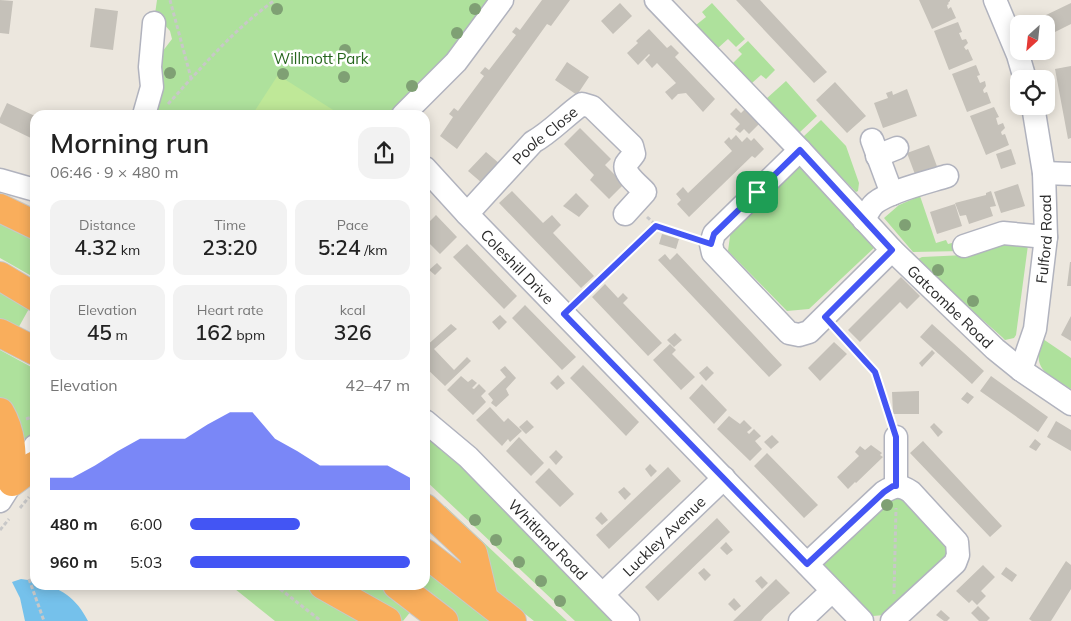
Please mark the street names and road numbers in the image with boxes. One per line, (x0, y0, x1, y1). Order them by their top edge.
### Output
street label: Poole Close (508, 102, 581, 168)
street label: Fulford Road (1031, 194, 1056, 284)
street label: Coleshill Drive (477, 225, 558, 308)
street label: Gatcombe Road (904, 261, 998, 352)
street label: Luckley Avenue (618, 492, 709, 580)
street label: Whitland Road (505, 495, 592, 584)

